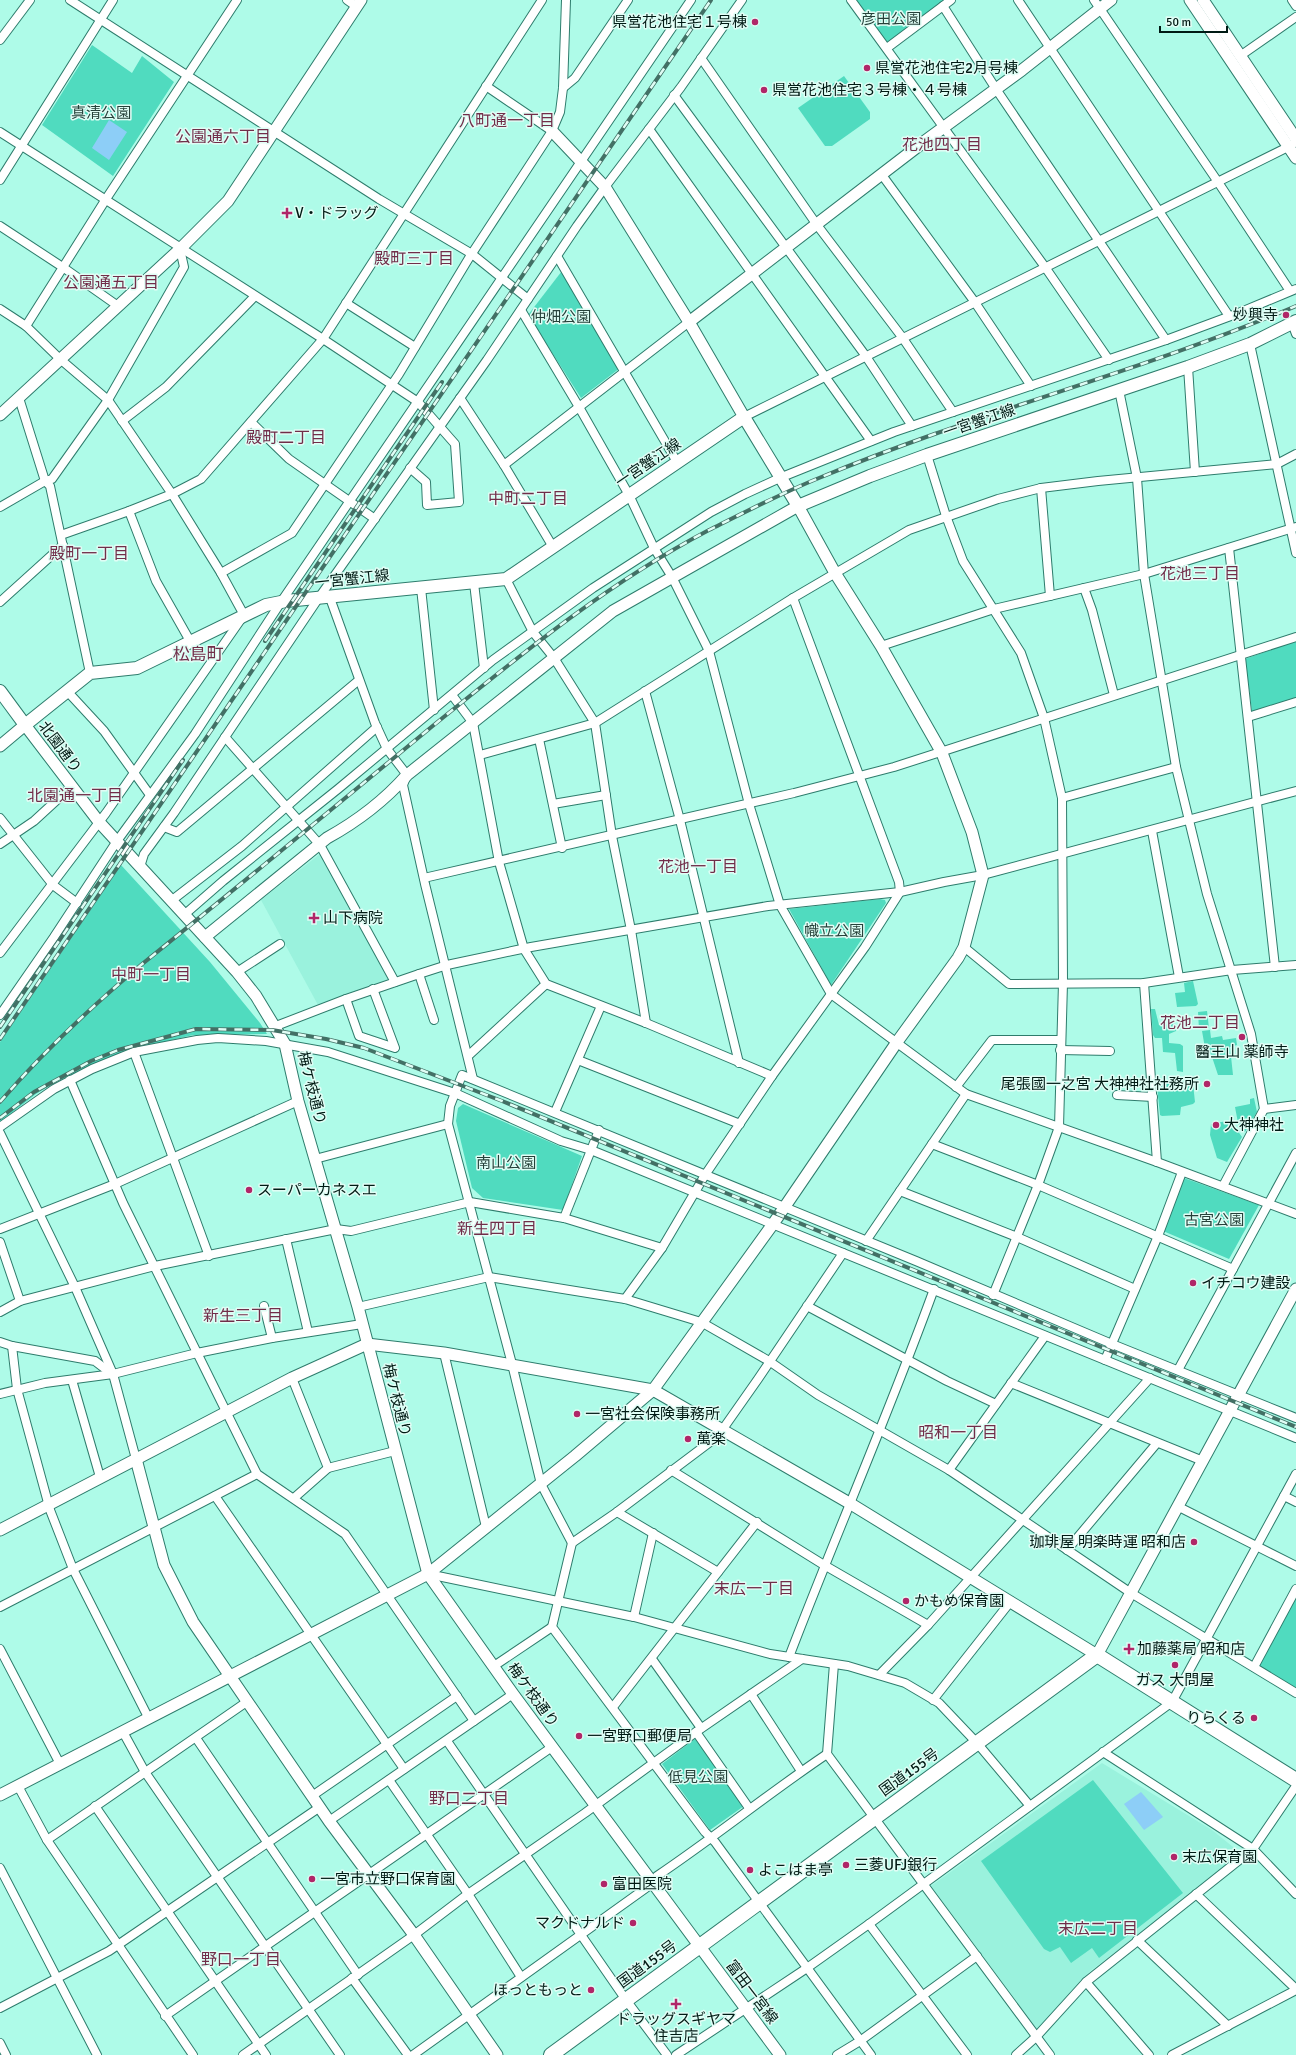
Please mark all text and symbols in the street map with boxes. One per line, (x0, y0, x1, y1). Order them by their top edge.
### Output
scale bar (1160, 8, 1227, 34)
park label: 彦田公園 (861, 10, 921, 28)
place label: 県営花池住宅１号棟 (612, 13, 747, 31)
text: 50 m (1166, 15, 1191, 30)
marker: 県営花池住宅１号棟 (750, 17, 760, 27)
place label: 県営花池住宅2月号棟 (875, 59, 1018, 77)
marker: 県営花池住宅2月号棟 (862, 63, 872, 73)
place label: 県営花池住宅３号棟・４号棟 (772, 81, 967, 99)
marker: 県営花池住宅３号棟・４号棟 (759, 85, 769, 95)
park label: 真清公園 (71, 104, 131, 122)
district label: 八町通一丁目 (459, 111, 555, 131)
district label: 公園通六丁目 (175, 127, 271, 147)
district label: 花池四丁目 (902, 135, 982, 155)
place label: V・ドラッグ (295, 204, 379, 222)
marker: V・ドラッグ (282, 208, 292, 218)
district label: 殿町三丁目 (374, 249, 454, 269)
district label: 公園通五丁目 (63, 273, 159, 293)
place label: 妙興寺 (1233, 306, 1278, 324)
park label: 仲畑公園 (531, 308, 591, 326)
marker: 妙興寺 (1281, 310, 1291, 320)
street label: 一宮蟹江線 (941, 400, 1017, 442)
district label: 殿町二丁目 (246, 428, 326, 448)
street label: 一宮蟹江線 (612, 435, 684, 491)
district label: 中町二丁目 (488, 489, 568, 509)
district label: 殿町一丁目 (49, 544, 129, 564)
district label: 花池三丁目 (1160, 564, 1240, 584)
street label: 一宮蟹江線 (314, 566, 390, 592)
district label: 松島町 (173, 644, 224, 665)
street label: 北園通り (35, 718, 85, 776)
district label: 北園通一丁目 (27, 786, 123, 806)
district label: 花池一丁目 (658, 857, 738, 877)
place label: 山下病院 (323, 909, 383, 927)
marker: 山下病院 (308, 912, 320, 924)
park label: 幟立公園 (804, 922, 864, 940)
district label: 中町一丁目 (111, 965, 191, 985)
district label: 花池二丁目 (1160, 1013, 1240, 1033)
marker: 醫王山 薬師寺 (1237, 1032, 1247, 1042)
place label: 醫王山 薬師寺 (1195, 1043, 1289, 1061)
street label: 梅ケ枝通り (294, 1049, 330, 1127)
place label: 尾張國一之宮 大神神社社務所 (1001, 1075, 1199, 1093)
marker: 尾張國一之宮 大神神社社務所 (1202, 1079, 1212, 1089)
place label: 大神神社 (1224, 1116, 1284, 1134)
marker: 大神神社 (1211, 1120, 1221, 1130)
park label: 南山公園 (476, 1154, 536, 1172)
place label: スーパーカネスエ (257, 1181, 377, 1199)
marker: スーパーカネスエ (244, 1185, 254, 1195)
park label: 古宮公園 (1184, 1211, 1244, 1229)
district label: 新生四丁目 (457, 1219, 537, 1239)
place label: イチコウ建設 (1201, 1274, 1290, 1292)
marker: イチコウ建設 (1188, 1278, 1198, 1288)
district label: 新生三丁目 (203, 1306, 283, 1326)
street label: 梅ケ枝通り (379, 1361, 415, 1439)
place label: 一宮社会保険事務所 (585, 1405, 720, 1423)
marker: 一宮社会保険事務所 (572, 1409, 582, 1419)
district label: 昭和一丁目 (918, 1423, 998, 1443)
place label: 萬楽 (696, 1430, 726, 1448)
marker: 萬楽 (683, 1434, 693, 1444)
place label: 珈琲屋 明楽時運 昭和店 (1029, 1533, 1186, 1551)
marker: 珈琲屋 明楽時運 昭和店 (1189, 1537, 1199, 1547)
district label: 末広一丁目 (714, 1579, 794, 1599)
place label: かもめ保育園 (914, 1592, 1004, 1610)
marker: かもめ保育園 (901, 1596, 911, 1606)
place label: 加藤薬局 昭和店 (1137, 1640, 1245, 1658)
marker: 加藤薬局 昭和店 (1124, 1644, 1134, 1654)
street label: 梅ケ枝通り (504, 1659, 562, 1731)
marker: ガス 大問屋 (1170, 1660, 1180, 1670)
place label: ガス 大問屋 (1136, 1671, 1214, 1689)
place label: りらくる (1186, 1709, 1246, 1727)
marker: りらくる (1249, 1713, 1259, 1723)
place label: 一宮野口郵便局 (587, 1727, 692, 1745)
marker: 一宮野口郵便局 (574, 1731, 584, 1741)
street label: 国道155号 (876, 1744, 942, 1800)
park label: 低見公園 (668, 1768, 728, 1786)
district label: 野口二丁目 (429, 1789, 509, 1809)
place label: 末広保育園 (1182, 1848, 1257, 1866)
marker: 末広保育園 (1169, 1852, 1179, 1862)
place label: 三菱UFJ銀行 (854, 1856, 937, 1874)
marker: 三菱UFJ銀行 (841, 1860, 851, 1870)
place label: よこはま亭 (758, 1861, 833, 1879)
marker: よこはま亭 (745, 1865, 755, 1875)
place label: 一宮市立野口保育園 (320, 1870, 455, 1888)
marker: 一宮市立野口保育園 (307, 1874, 317, 1884)
place label: 富田医院 (612, 1875, 672, 1893)
marker: 富田医院 (599, 1879, 609, 1889)
place label: マクドナルド (535, 1914, 625, 1932)
marker: マクドナルド (628, 1918, 638, 1928)
district label: 末広二丁目 (1058, 1919, 1138, 1939)
street label: 国道155号 (614, 1936, 680, 1992)
district label: 野口一丁目 (201, 1950, 281, 1970)
street label: 富田一宮線 (722, 1957, 782, 2027)
place label: ほっともっと (493, 1981, 583, 1999)
marker: ほっともっと (586, 1985, 596, 1995)
marker: ドラッグスギヤマ 住吉店 (671, 1999, 681, 2009)
place label: ドラッグスギヤマ 住吉店 (616, 2010, 736, 2045)

